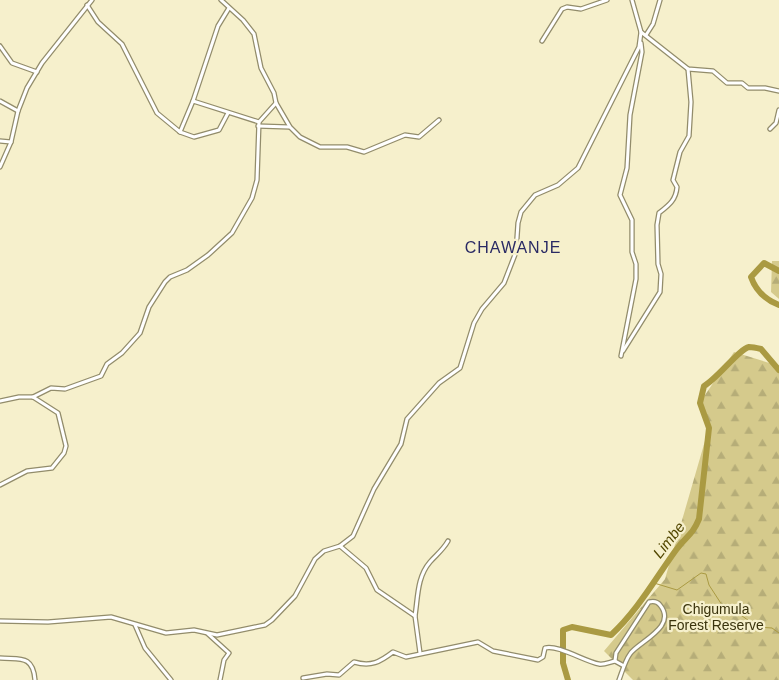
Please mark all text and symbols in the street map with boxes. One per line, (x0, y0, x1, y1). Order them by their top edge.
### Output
district label: CHAWANJE (465, 239, 561, 256)
water label: Limbe (649, 518, 688, 561)
park label: Chigumula Forest Reserve (668, 601, 764, 633)

